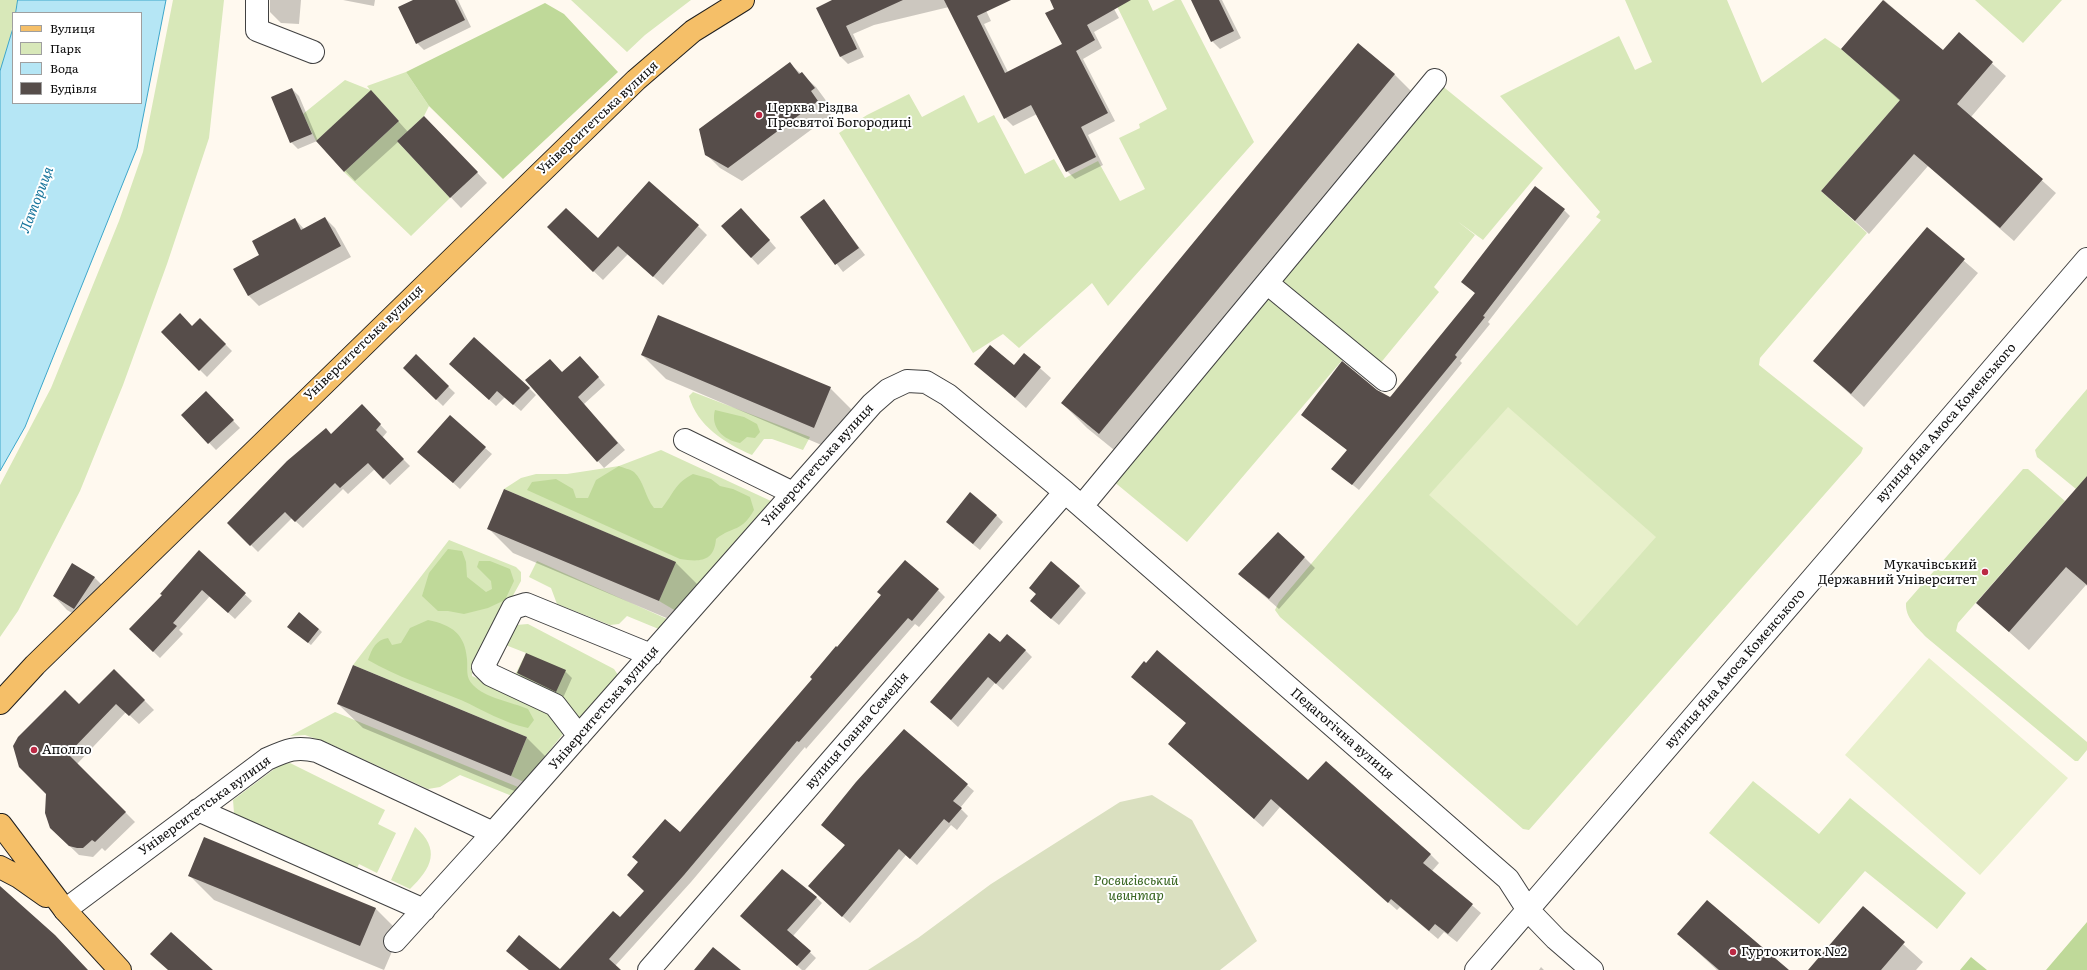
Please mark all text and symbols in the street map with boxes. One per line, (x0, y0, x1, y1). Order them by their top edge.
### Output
legend (12, 12, 142, 104)
text: Вулиця (50, 19, 95, 37)
text: Парк (50, 39, 81, 57)
street label: Університетська вулиця (534, 58, 662, 178)
text: Вода (50, 59, 79, 77)
text: Будівля (50, 79, 97, 97)
place label: Церква Різдва Пресвятої Богородиці (767, 100, 912, 131)
marker: Церква Різдва Пресвятої Богородиці (754, 110, 764, 120)
water label: Латориця (17, 164, 57, 236)
street label: Університетська вулиця (301, 282, 427, 404)
street label: вулиця Яна Амоса Коменського (1872, 340, 2020, 506)
street label: Університетська вулиця (759, 401, 877, 529)
place label: Мукачівський Державний Університет (1818, 557, 1977, 588)
marker: Мукачівський Державний Університет (1980, 567, 1990, 577)
street label: вулиця Яна Амоса Коменського (1661, 586, 1809, 752)
street label: Університетська вулиця (546, 643, 662, 773)
street label: вулиця Іоанна Семедія (802, 669, 912, 793)
street label: Педагогічна вулиця (1287, 685, 1397, 783)
place label: Аполло (42, 742, 92, 758)
marker: Аполло (29, 745, 39, 755)
street label: Університетська вулиця (136, 753, 274, 859)
park label: Росвигівський цвинтар (1094, 873, 1178, 904)
place label: Гуртожиток №2 (1741, 944, 1847, 960)
marker: Гуртожиток №2 (1728, 947, 1738, 957)

